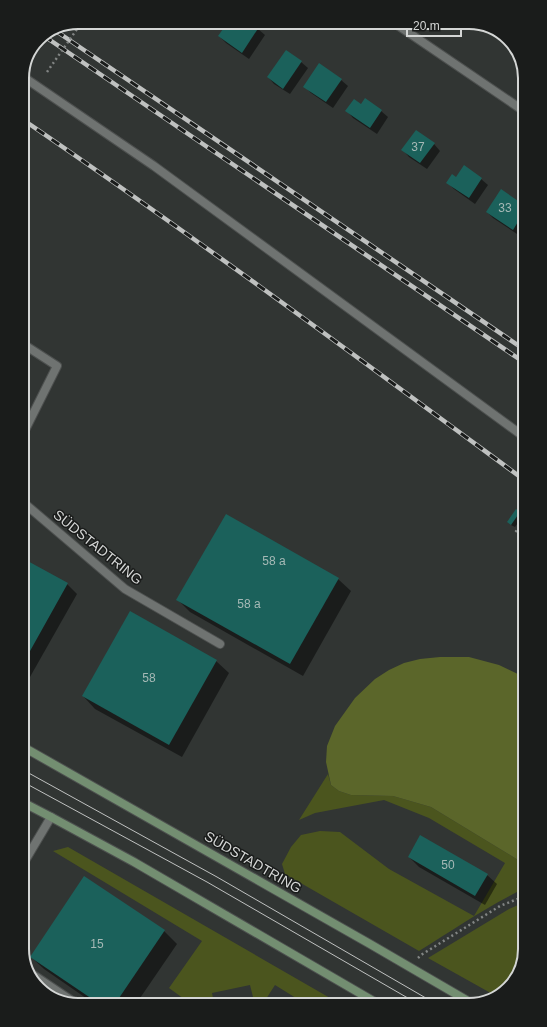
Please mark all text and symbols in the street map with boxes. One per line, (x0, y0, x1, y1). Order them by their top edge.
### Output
scale bar (407, 12, 461, 38)
text: 20 m (413, 19, 440, 33)
house number: 37 (411, 140, 425, 154)
house number: 33 (498, 201, 512, 215)
street label: SÜDSTADTRING (50, 506, 146, 588)
house number: 58 a (262, 554, 286, 568)
house number: 58 a (237, 597, 261, 611)
house number: 58 (142, 671, 156, 685)
street label: SÜDSTADTRING (202, 827, 305, 896)
house number: 50 (441, 858, 455, 872)
house number: 15 (90, 937, 104, 951)

